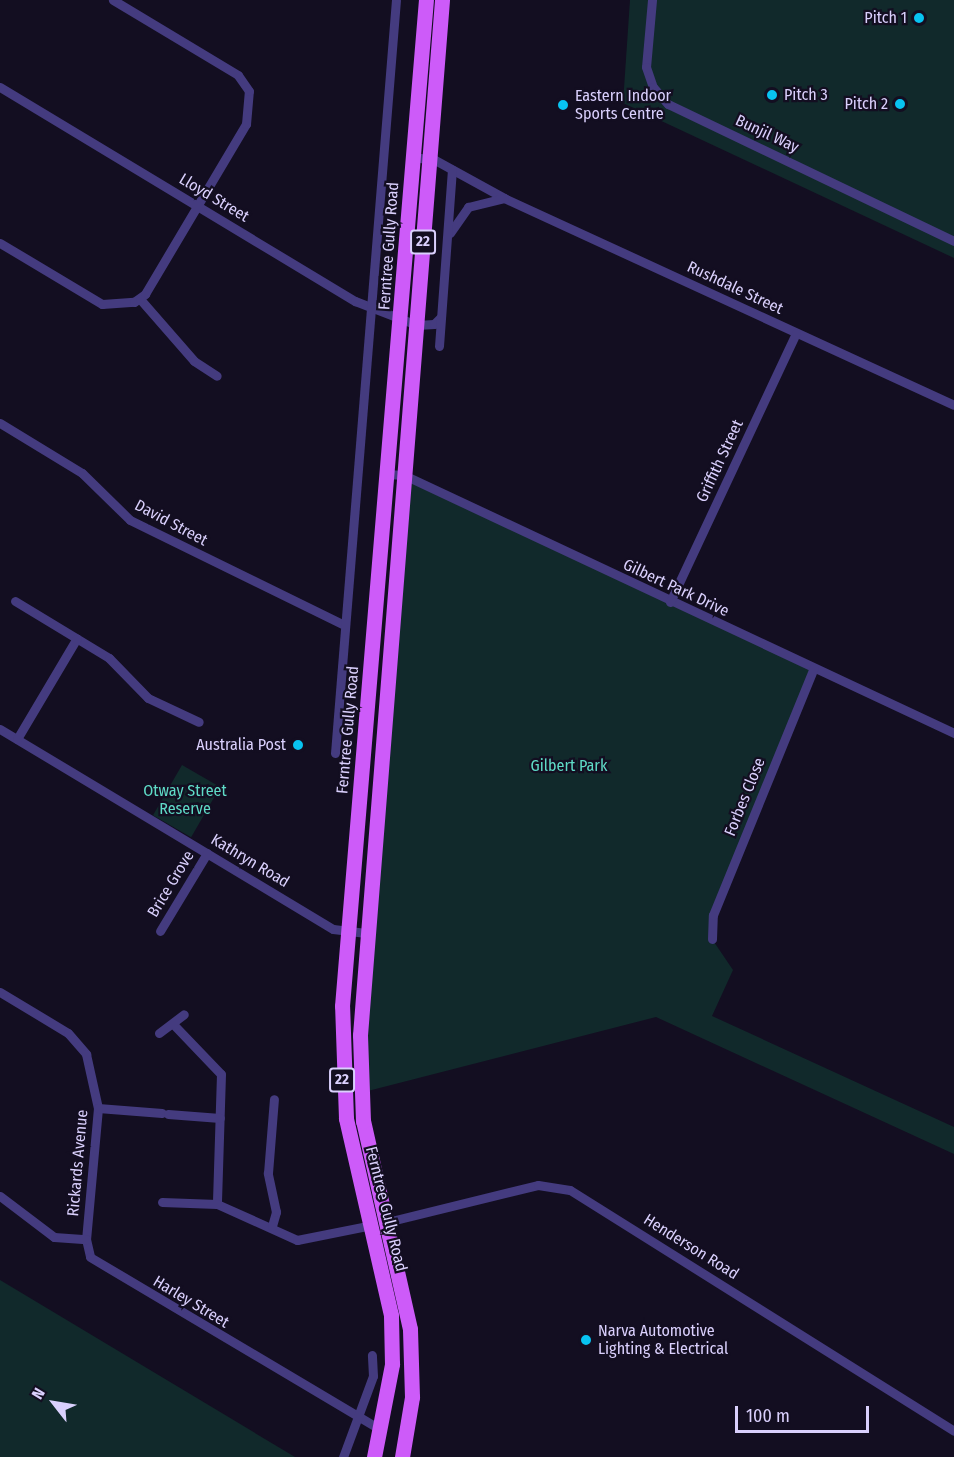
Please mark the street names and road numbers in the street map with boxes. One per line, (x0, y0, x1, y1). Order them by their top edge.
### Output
street label: Bunjil Way (732, 111, 802, 157)
street label: Lloyd Street (176, 170, 252, 226)
street label: Ferntree Gully Road (375, 181, 403, 311)
road number: 22 (410, 230, 436, 254)
street label: Rushdale Street (684, 257, 786, 319)
street label: Griffith Street (693, 417, 747, 505)
street label: David Street (131, 496, 211, 550)
street label: Gilbert Park Drive (620, 555, 732, 621)
street label: Ferntree Gully Road (333, 665, 363, 795)
street label: Forbes Close (721, 755, 769, 839)
street label: Kathryn Road (207, 830, 293, 892)
street label: Brice Grove (144, 847, 198, 921)
road number: 22 (328, 1068, 356, 1092)
street label: Rickards Avenue (64, 1109, 92, 1217)
street label: Ferntree Gully Road (361, 1144, 411, 1274)
street label: Henderson Road (640, 1210, 742, 1284)
street label: Harley Street (149, 1272, 233, 1332)

